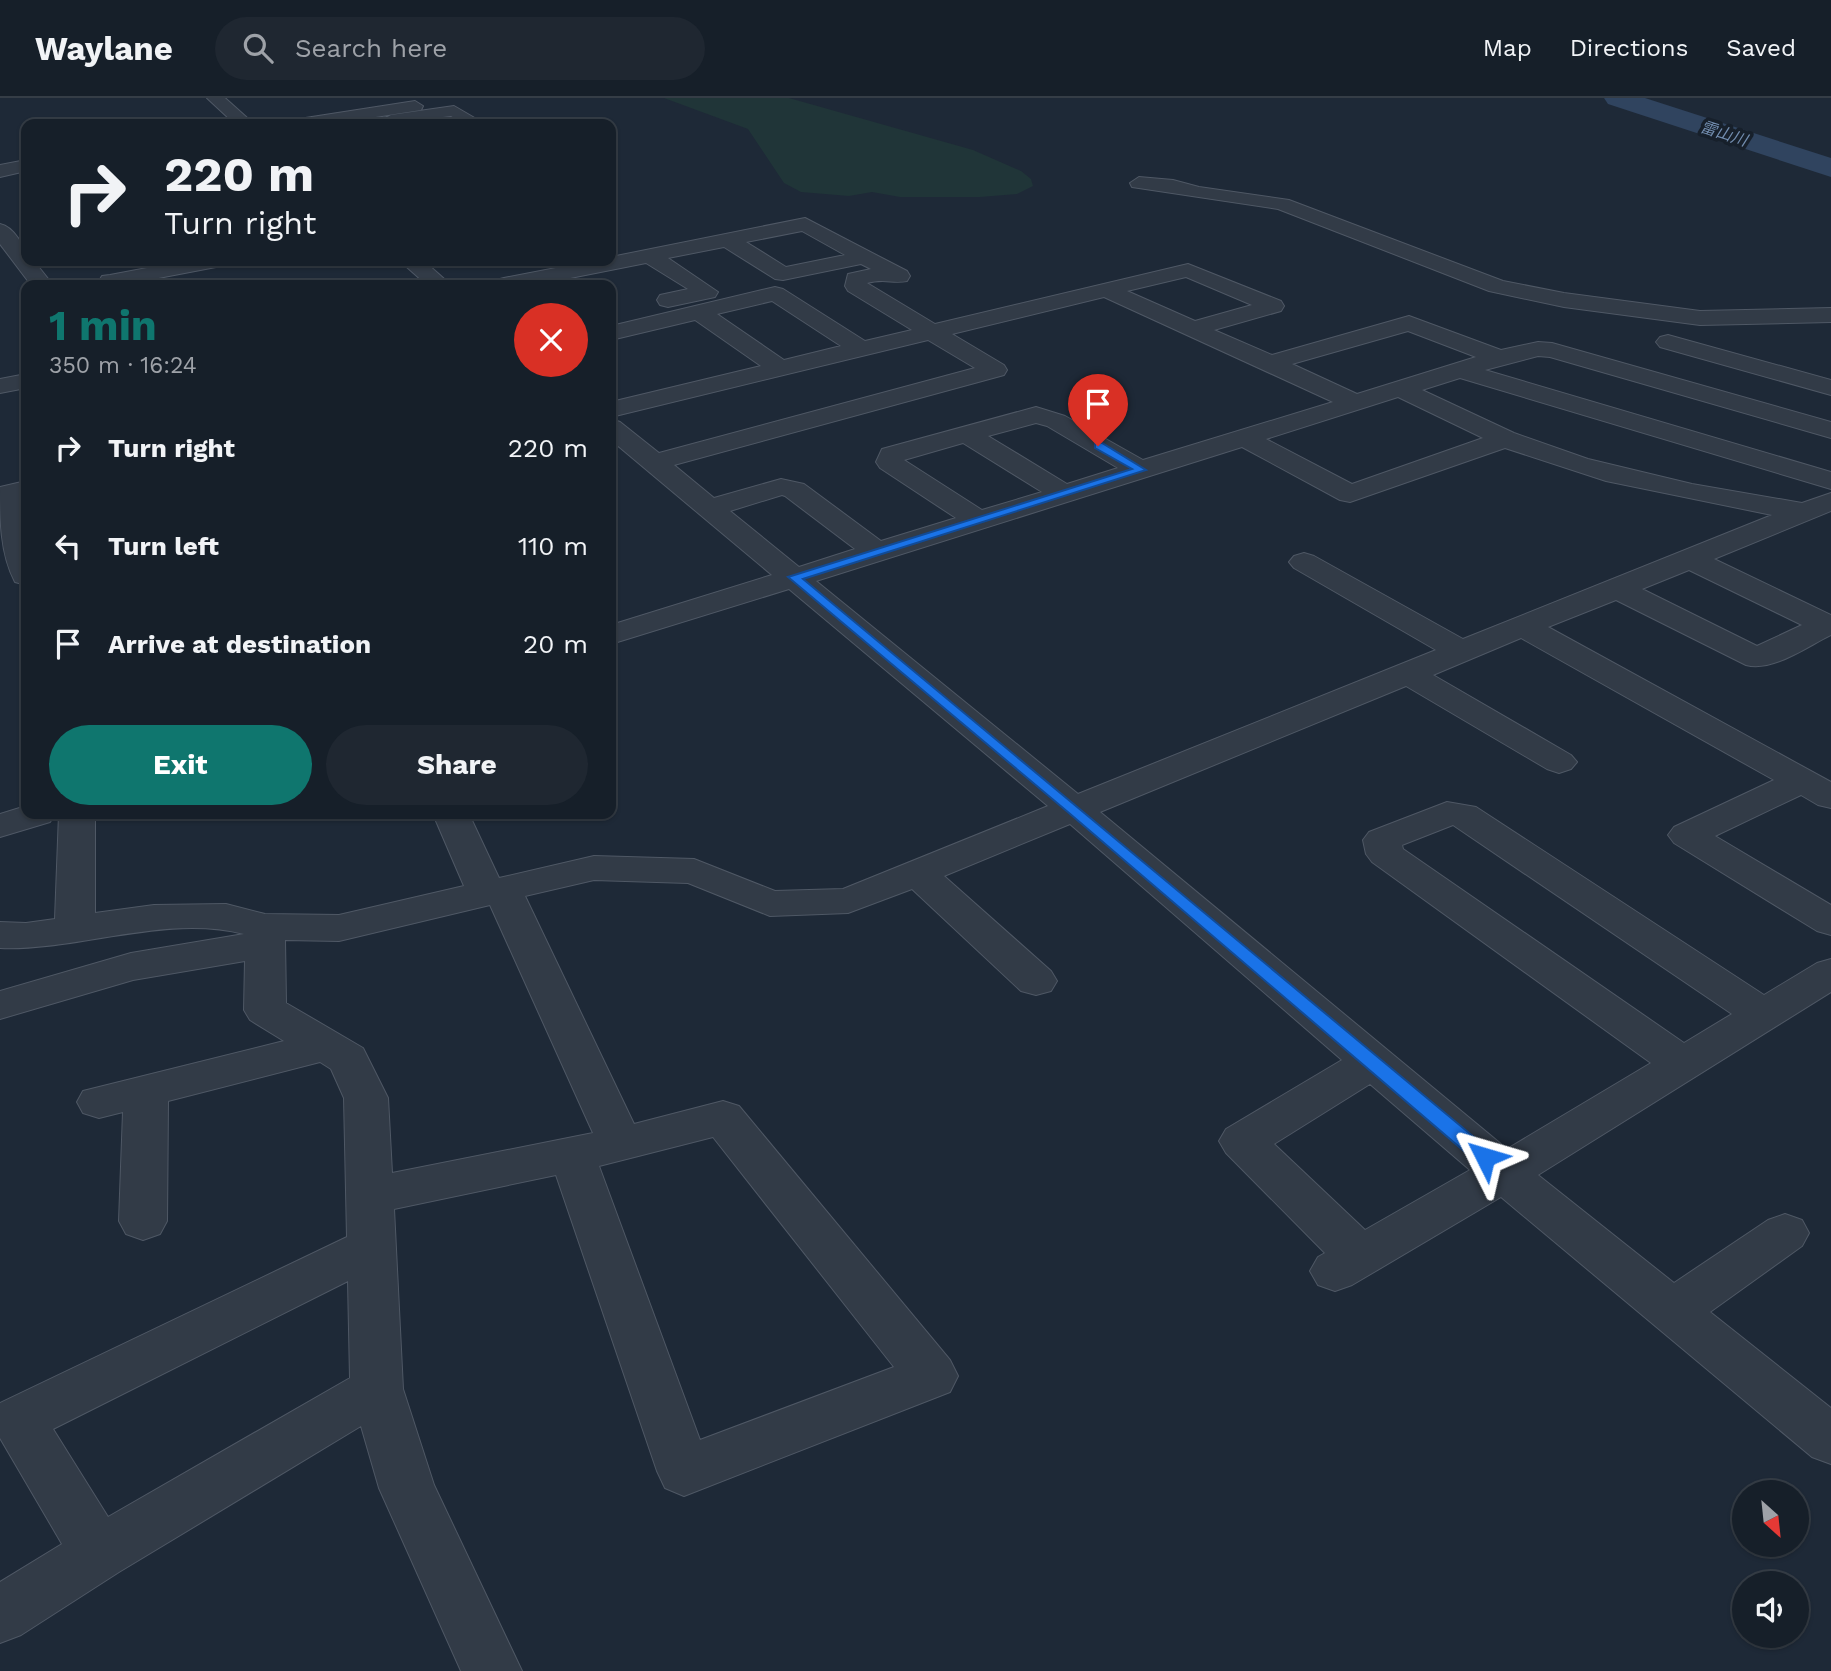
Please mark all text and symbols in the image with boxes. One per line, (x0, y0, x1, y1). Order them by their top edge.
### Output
search box (215, 17, 705, 80)
text: Waylane (35, 29, 173, 68)
icon: search (239, 29, 277, 67)
text: Search here (295, 33, 447, 63)
text: Map (1483, 34, 1532, 62)
text: Directions (1570, 34, 1688, 62)
text: Saved (1726, 34, 1796, 62)
water label: 雷山川 (1698, 117, 1752, 151)
text: 220 m (164, 145, 314, 203)
icon: right (49, 147, 140, 238)
text: Turn right (164, 204, 316, 242)
text: 1 min (49, 301, 157, 350)
button: close (514, 303, 588, 377)
text: 350 m · 16:24 (49, 352, 197, 379)
pin (1068, 374, 1128, 446)
icon: arrive (1079, 385, 1117, 423)
icon: right (49, 429, 87, 467)
text: Turn right (108, 433, 235, 463)
text: 220 m (508, 433, 588, 463)
icon: left (49, 527, 87, 565)
text: Turn left (108, 531, 219, 561)
text: 110 m (518, 531, 588, 561)
icon: arrive (49, 625, 87, 663)
text: Arrive at destination (108, 629, 371, 659)
text: 20 m (523, 629, 588, 659)
button: Exit (49, 725, 312, 805)
button: Share (326, 725, 588, 805)
position arrow (1448, 1120, 1522, 1194)
north arrow (1732, 1480, 1810, 1558)
map controls (1732, 1480, 1809, 1648)
button: sound (1732, 1571, 1809, 1648)

